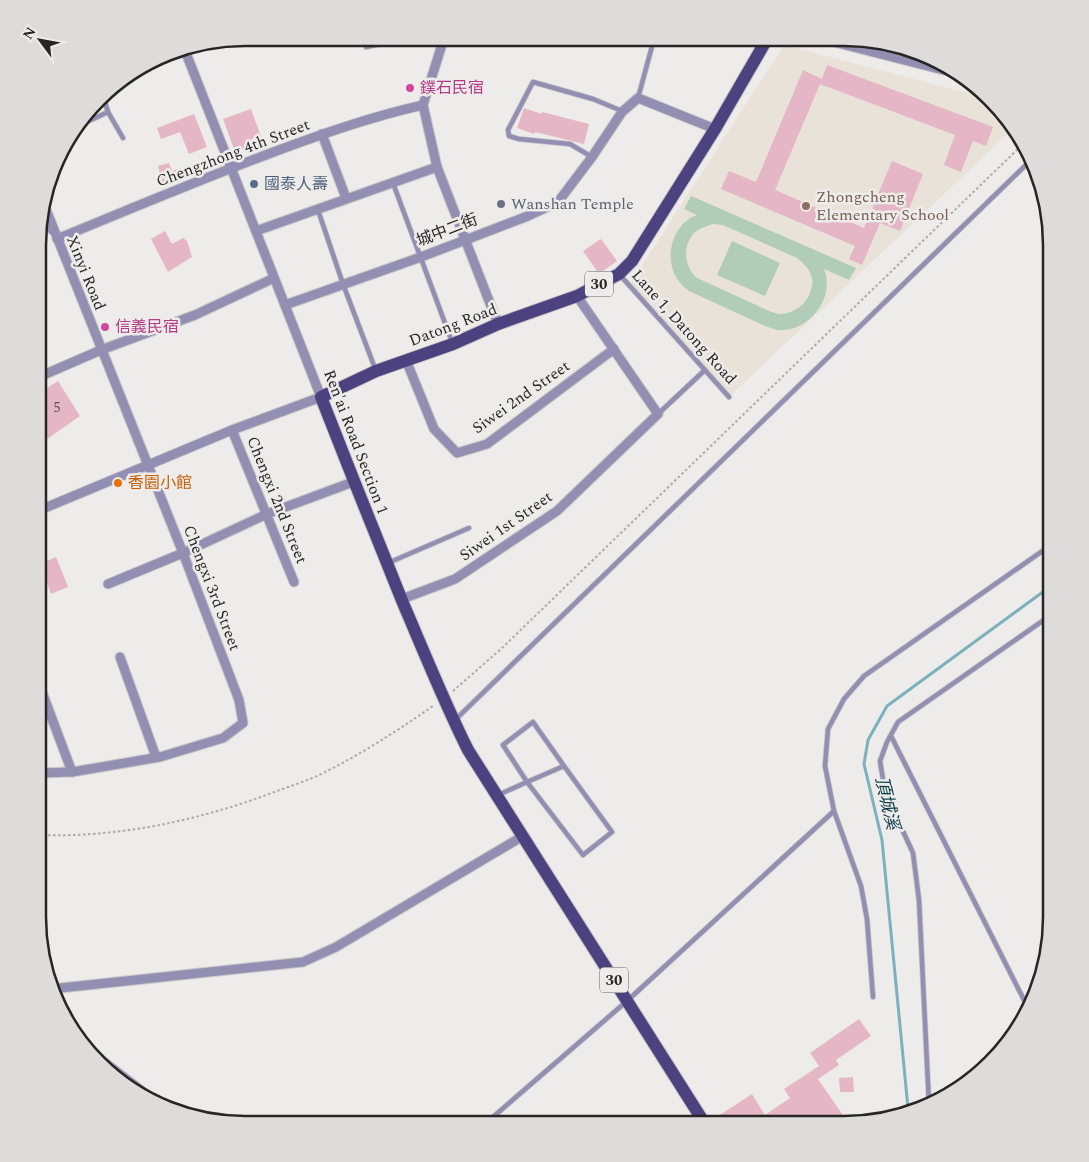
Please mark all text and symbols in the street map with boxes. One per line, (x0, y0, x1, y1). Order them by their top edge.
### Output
north arrow (15, 15, 65, 65)
text: N (17, 23, 41, 44)
place label: 鏷石民宿 (420, 76, 484, 100)
marker: 鏷石民宿 (404, 82, 416, 94)
street label: Chengzhong 4th Street (153, 112, 314, 193)
place label: 國泰人壽 (264, 172, 328, 196)
marker: 國泰人壽 (248, 178, 260, 190)
place label: Zhongcheng Elementary School (816, 185, 949, 227)
place label: Wanshan Temple (511, 192, 634, 216)
marker: Wanshan Temple (495, 198, 507, 210)
marker: Zhongcheng Elementary School (800, 200, 812, 212)
street label: 城中二街 (413, 207, 481, 253)
street label: Xinyi Road (60, 232, 112, 314)
street label: Lane 1, Datong Road (626, 264, 742, 390)
road number: 30 (585, 272, 613, 296)
street label: Datong Road (405, 297, 501, 353)
place label: 信義民宿 (115, 315, 179, 339)
marker: 信義民宿 (99, 321, 111, 333)
street label: Siwei 2nd Street (467, 354, 575, 440)
street label: Ren'ai Road Section 1 (317, 366, 395, 518)
house number: 5 (54, 397, 61, 418)
street label: Chengxi 2nd Street (240, 433, 314, 568)
place label: 香園小館 (128, 471, 192, 495)
marker: 香園小館 (112, 477, 124, 489)
street label: Siwei 1st Street (455, 485, 558, 567)
street label: Chengxi 3rd Street (177, 522, 247, 655)
water label: 頂城溪 (868, 774, 907, 835)
road number: 30 (600, 968, 628, 992)

